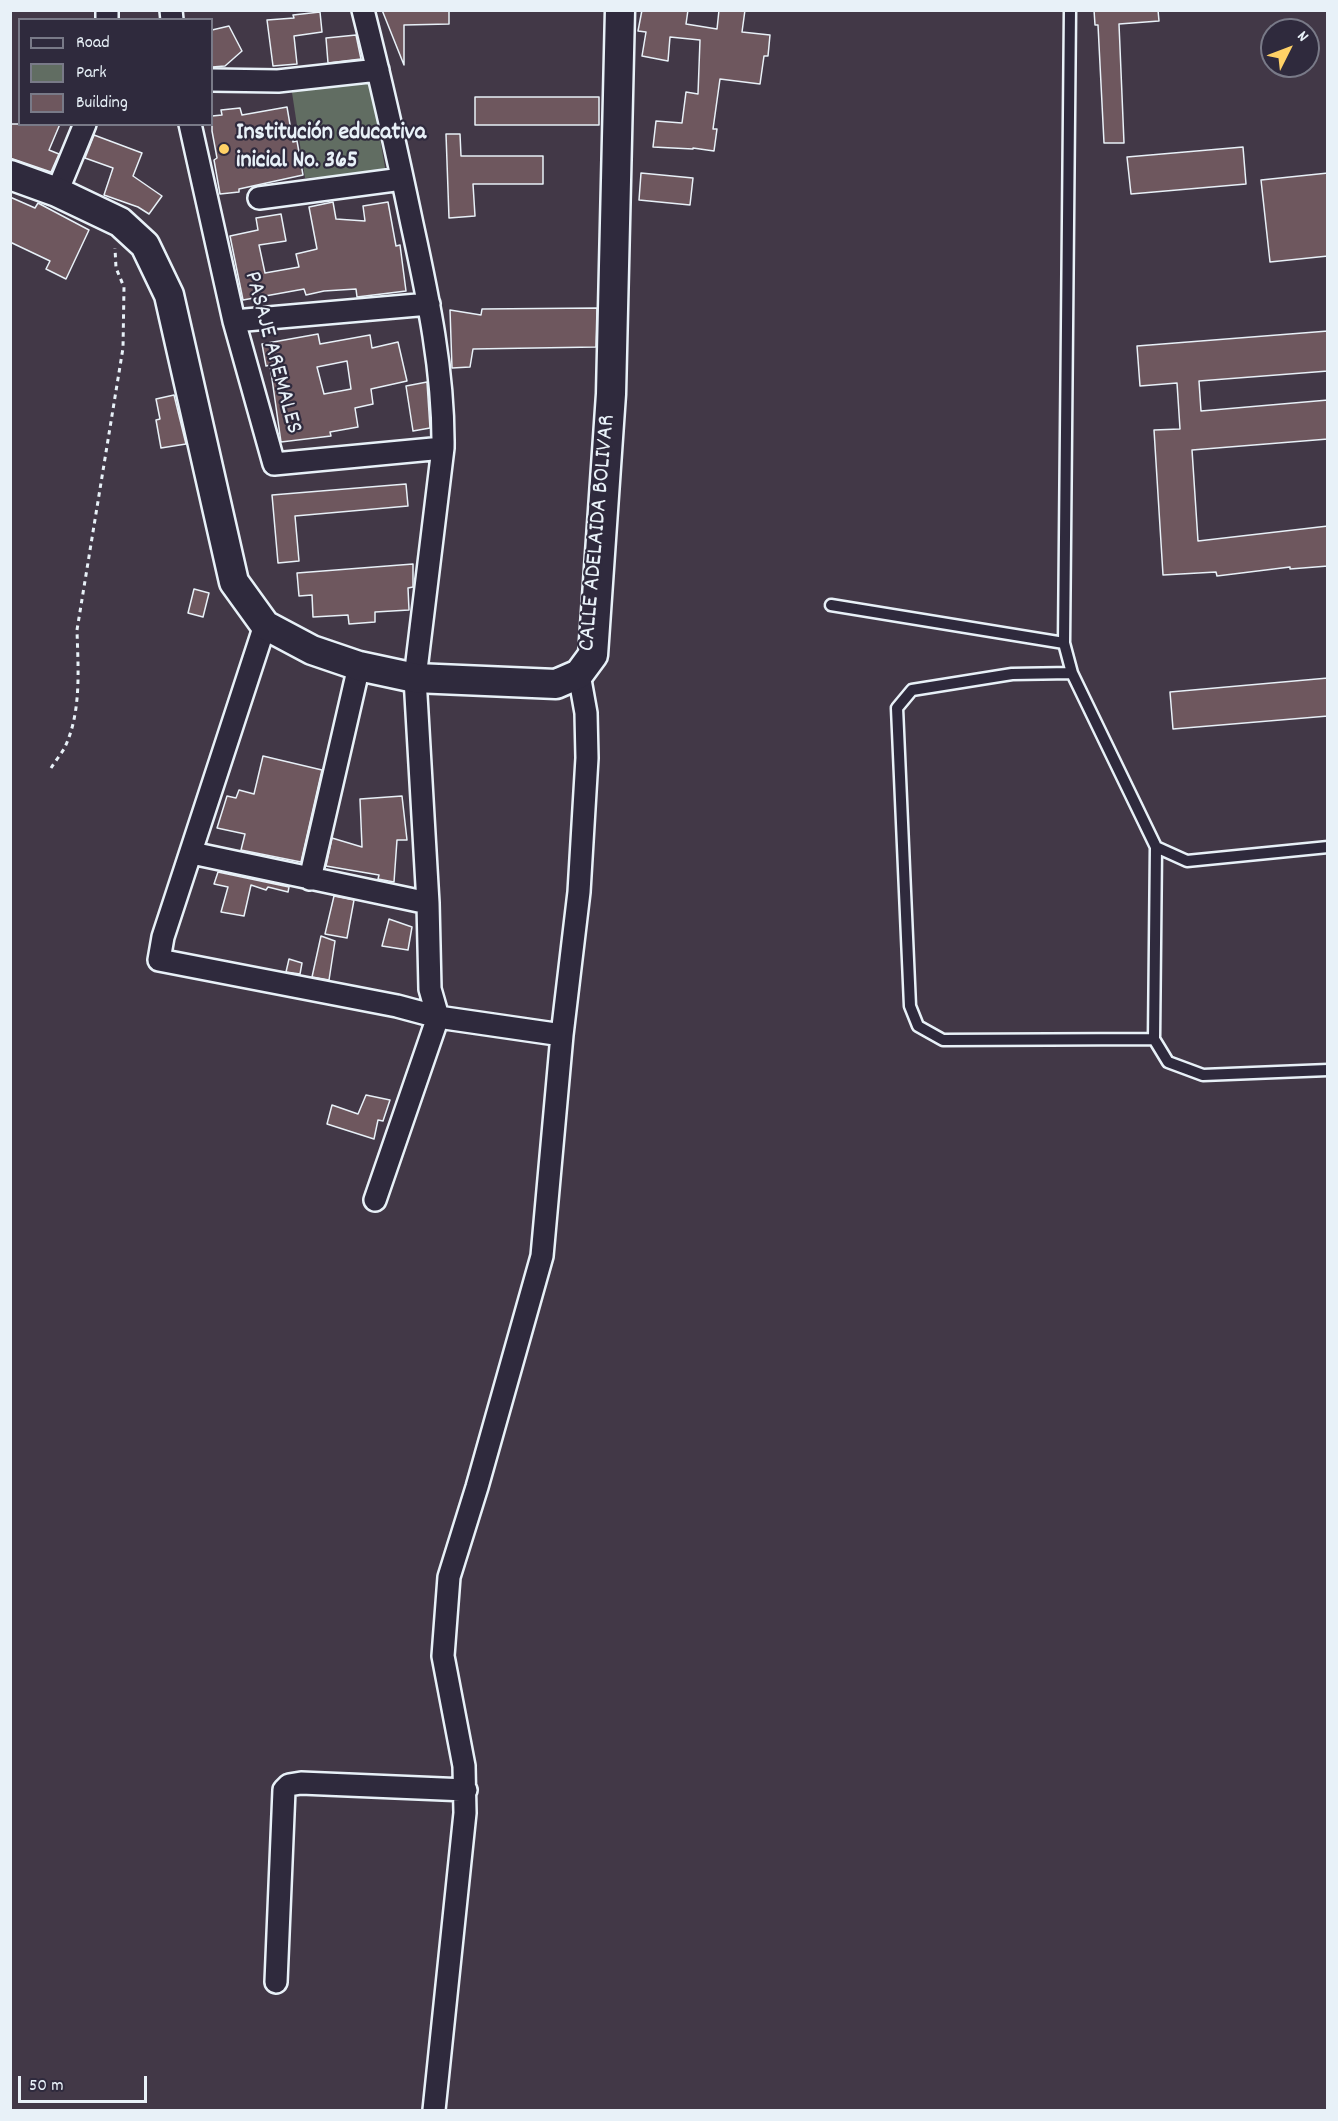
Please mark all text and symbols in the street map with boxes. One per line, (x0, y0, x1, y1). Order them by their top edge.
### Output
legend (18, 18, 213, 126)
north arrow (1260, 18, 1320, 78)
text: N (1291, 26, 1313, 48)
text: Road (76, 31, 110, 56)
text: Park (76, 61, 107, 86)
text: Building (76, 91, 128, 116)
place label: Institución educativa inicial No. 365 (236, 121, 426, 177)
marker: Institución educativa inicial No. 365 (217, 142, 231, 156)
street label: PASAJE AREMALES (235, 269, 307, 437)
street label: CALLE ADELAIDA BOLIVAR (574, 413, 624, 653)
scale bar (21, 2064, 150, 2102)
text: 50 m (29, 2074, 64, 2099)

